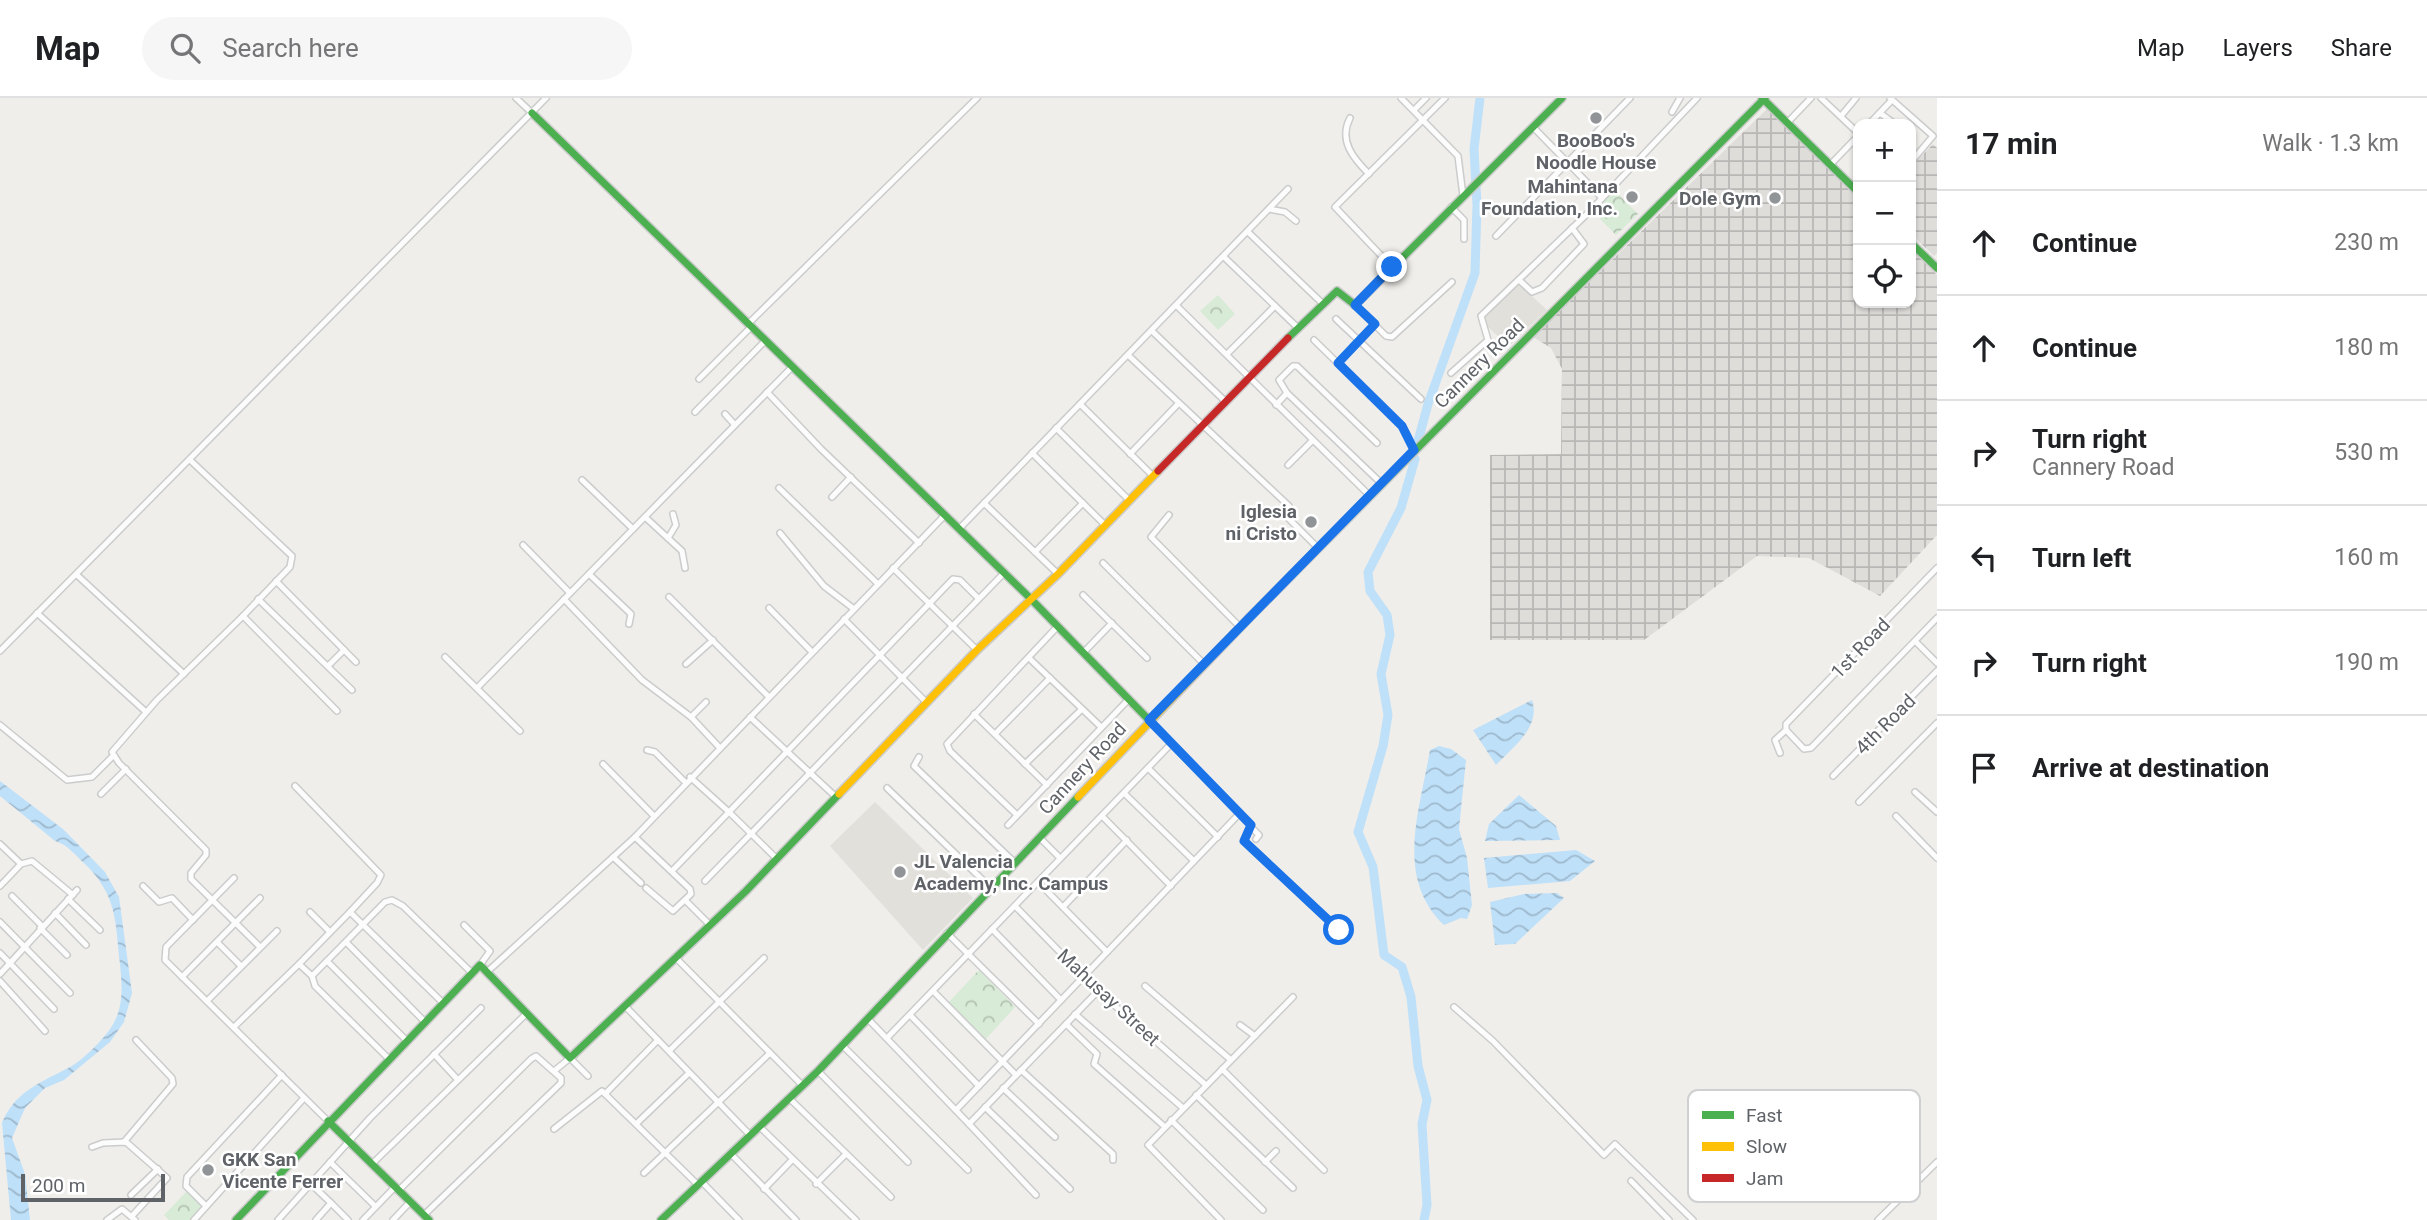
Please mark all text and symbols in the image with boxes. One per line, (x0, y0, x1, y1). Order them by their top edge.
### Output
search box (142, 17, 632, 80)
text: Map (35, 29, 100, 68)
icon: search (166, 29, 204, 67)
text: Search here (222, 33, 359, 63)
text: Map (2137, 34, 2185, 62)
text: Layers (2223, 34, 2293, 62)
text: Share (2331, 34, 2392, 62)
marker: BooBoo's Noodle House (1588, 110, 1604, 126)
map controls (1853, 119, 1916, 308)
button: + (1853, 119, 1916, 182)
text: 17 min (1965, 126, 2058, 161)
place label: BooBoo's Noodle House (1536, 129, 1656, 174)
text: Walk · 1.3 km (2262, 130, 2399, 157)
place label: Mahintana Foundation, Inc. (1481, 175, 1618, 220)
button: − (1853, 182, 1916, 245)
place label: Dole Gym (1679, 187, 1761, 210)
marker: Mahintana Foundation, Inc. (1624, 189, 1640, 205)
marker: Dole Gym (1767, 190, 1783, 206)
icon: ahead (1965, 224, 2003, 262)
text: Continue (2032, 228, 2137, 258)
text: 230 m (2334, 229, 2399, 256)
button: locate (1853, 245, 1916, 308)
route end (1376, 251, 1407, 282)
street label: Cannery Road (1430, 314, 1529, 413)
icon: ahead (1965, 329, 2003, 367)
text: Continue (2032, 333, 2137, 363)
text: 180 m (2334, 334, 2399, 361)
text: Turn right (2032, 424, 2147, 454)
icon: right (1965, 434, 2003, 472)
text: 530 m (2334, 439, 2399, 466)
text: Cannery Road (2032, 454, 2174, 481)
place label: Iglesia ni Cristo (1226, 500, 1297, 545)
marker: Iglesia ni Cristo (1303, 514, 1319, 530)
icon: left (1965, 539, 2003, 577)
text: Turn left (2032, 543, 2131, 573)
text: 160 m (2334, 544, 2399, 571)
street label: 1st Road (1826, 613, 1895, 683)
icon: right (1965, 644, 2003, 682)
text: Turn right (2032, 648, 2147, 678)
text: 190 m (2334, 649, 2399, 676)
street label: 4th Road (1850, 689, 1920, 759)
street label: Cannery Road (1034, 717, 1131, 819)
icon: arrive (1965, 749, 2003, 787)
text: Arrive at destination (2032, 753, 2269, 783)
place label: JL Valencia Academy, Inc. Campus (914, 850, 1109, 895)
marker: JL Valencia Academy, Inc. Campus (892, 864, 908, 880)
route start (1323, 914, 1354, 945)
street label: Mahusay Street (1053, 944, 1165, 1051)
legend (1688, 1090, 1920, 1202)
text: Fast (1746, 1104, 1783, 1127)
text: Slow (1746, 1135, 1787, 1158)
place label: GKK San Vicente Ferrer (222, 1148, 343, 1193)
marker: GKK San Vicente Ferrer (200, 1162, 216, 1178)
text: Jam (1746, 1167, 1783, 1190)
scale bar (21, 1171, 164, 1203)
text: 200 m (32, 1174, 85, 1197)

